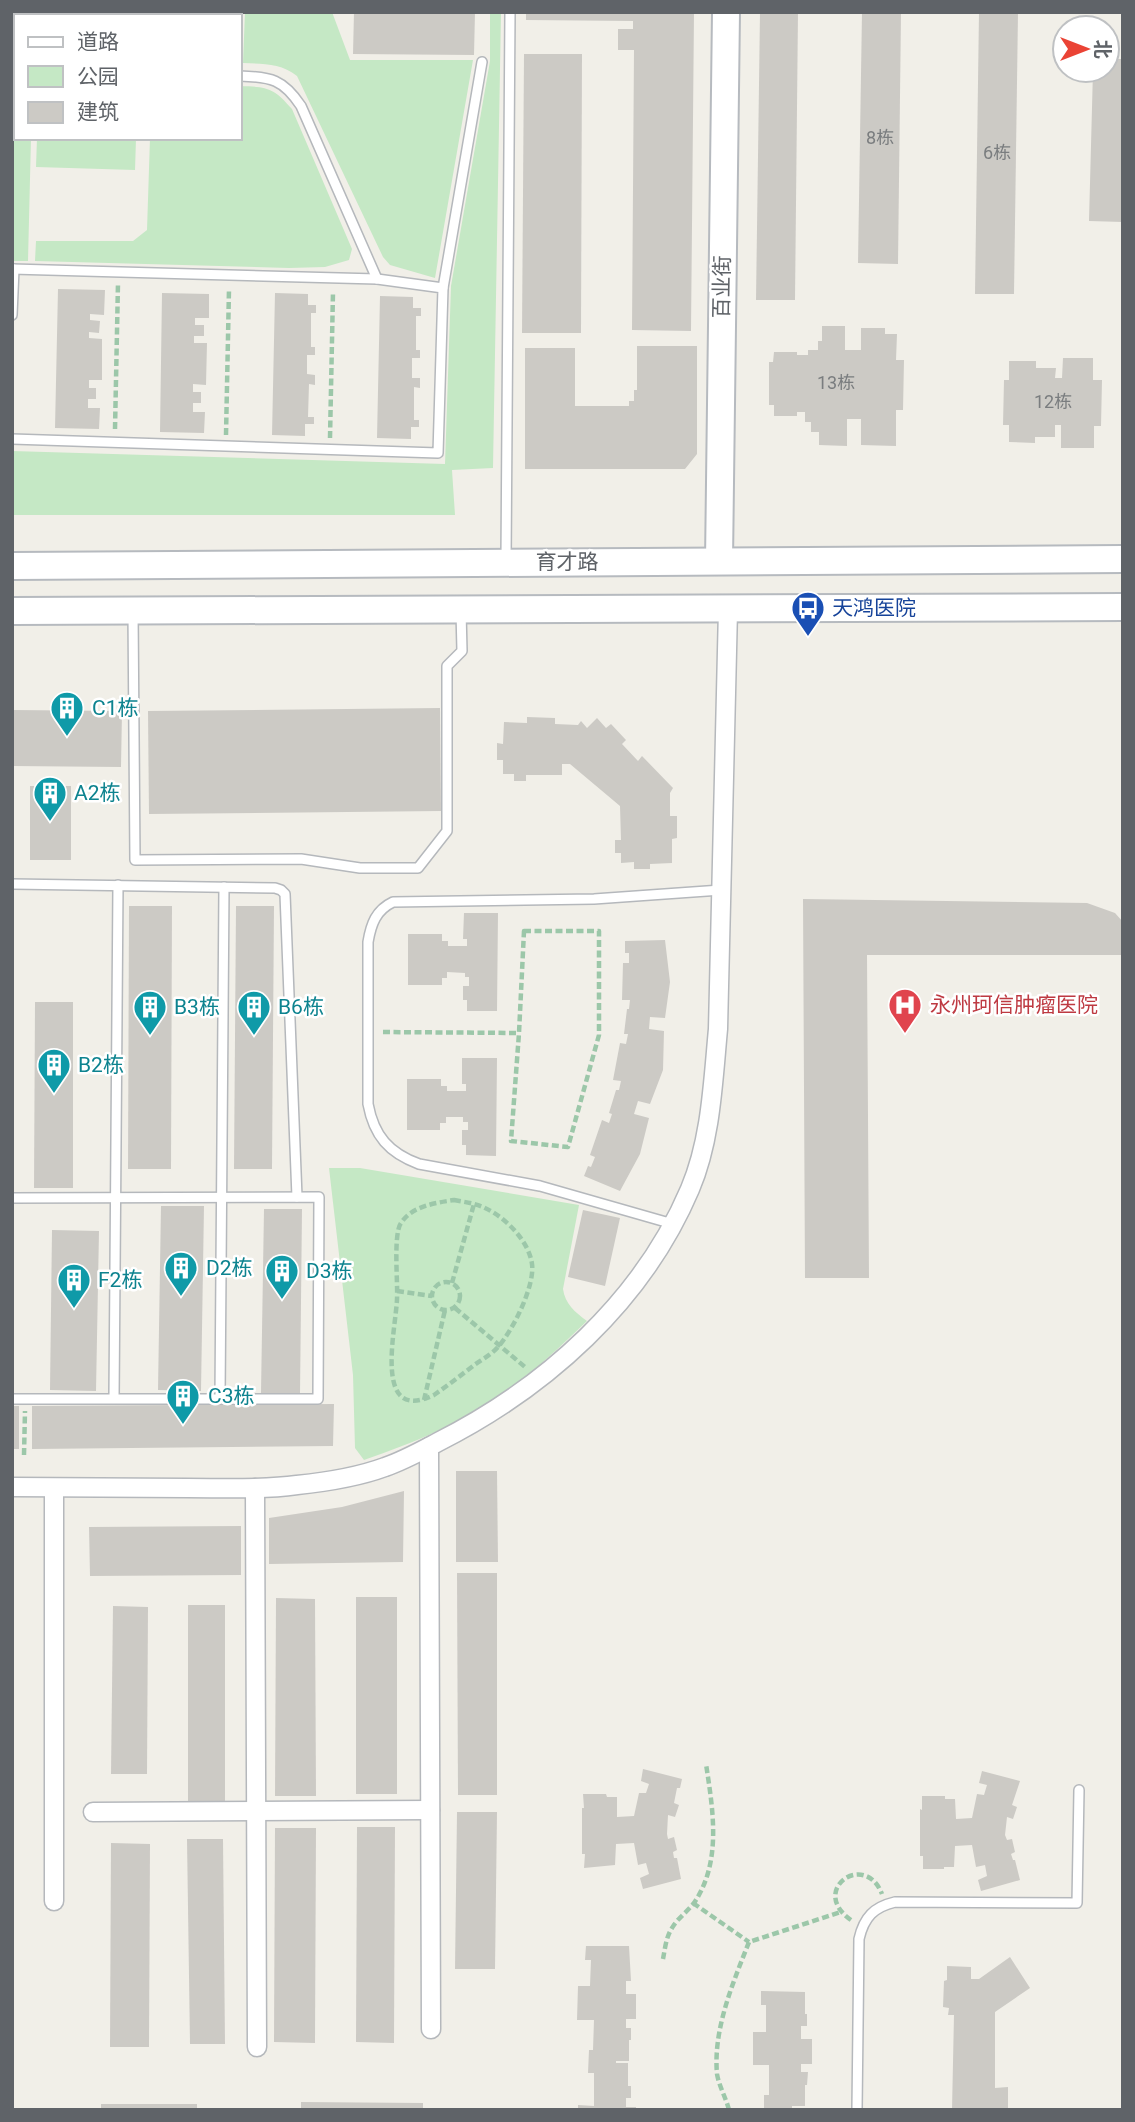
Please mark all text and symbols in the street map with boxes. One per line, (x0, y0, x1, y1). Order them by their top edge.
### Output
legend (14, 14, 242, 140)
north arrow (1051, 14, 1121, 84)
text: 道路 (77, 30, 119, 54)
text: 北 (1091, 39, 1114, 59)
text: 公园 (77, 65, 119, 89)
text: 建筑 (77, 100, 119, 124)
house number: 8栋 (866, 127, 894, 148)
house number: 6栋 (983, 142, 1011, 163)
street label: 百业街 (709, 255, 735, 319)
house number: 13栋 (817, 372, 855, 393)
house number: 12栋 (1034, 391, 1072, 412)
street label: 育才路 (536, 550, 599, 574)
bus stop icon: 天鸿医院 (789, 589, 827, 638)
place label: 天鸿医院 (832, 596, 916, 620)
building icon: C1栋 (48, 689, 86, 738)
place label: C1栋 (92, 696, 138, 720)
building icon: A2栋 (31, 774, 69, 823)
place label: A2栋 (74, 781, 121, 805)
hospital icon: 永州珂信肿瘤医院 (886, 986, 924, 1035)
building icon: B3栋 (131, 988, 169, 1037)
building icon: B6栋 (235, 988, 273, 1037)
place label: 永州珂信肿瘤医院 (930, 993, 1098, 1017)
place label: B3栋 (174, 995, 220, 1019)
place label: B6栋 (278, 995, 324, 1019)
building icon: B2栋 (35, 1046, 73, 1095)
place label: B2栋 (78, 1053, 124, 1077)
building icon: D2栋 (162, 1249, 200, 1298)
building icon: D3栋 (263, 1252, 301, 1301)
place label: D2栋 (206, 1256, 253, 1280)
place label: D3栋 (306, 1259, 353, 1283)
building icon: F2栋 (55, 1261, 93, 1310)
place label: F2栋 (98, 1268, 142, 1292)
building icon: C3栋 (164, 1377, 202, 1426)
place label: C3栋 (208, 1384, 254, 1408)

